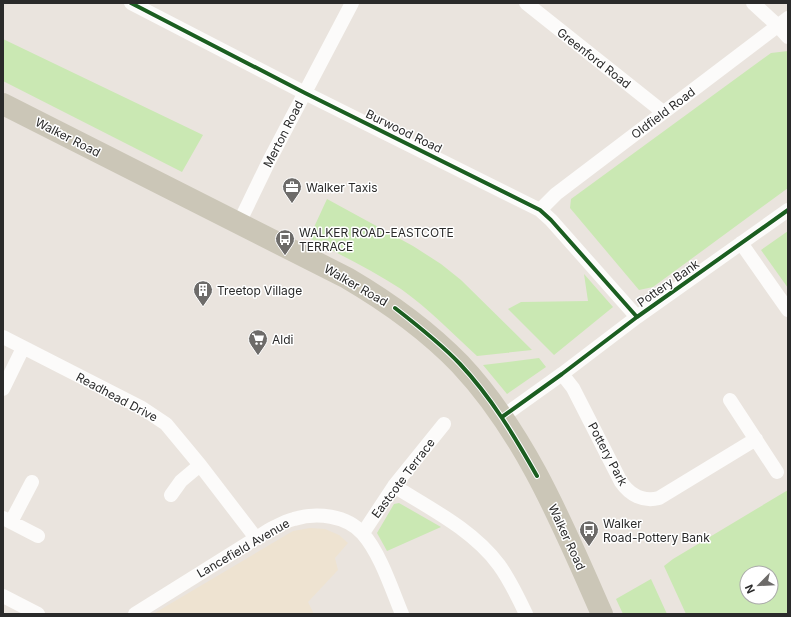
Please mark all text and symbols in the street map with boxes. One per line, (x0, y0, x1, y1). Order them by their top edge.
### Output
street label: Greenford Road (554, 25, 634, 91)
street label: Oldfield Road (628, 84, 698, 142)
street label: Merton Road (260, 98, 306, 170)
street label: Burwood Road (363, 106, 445, 156)
street label: Walker Road (33, 114, 103, 160)
office icon: Walker Taxis (281, 176, 303, 204)
place label: Walker Taxis (306, 180, 377, 195)
place label: WALKER ROAD-EASTCOTE TERRACE (299, 225, 454, 254)
bus stop icon: WALKER ROAD-EASTCOTE TERRACE (274, 228, 296, 256)
street label: Pottery Bank (634, 256, 702, 310)
street label: Walker Road (321, 261, 391, 309)
building icon: Treetop Village (192, 279, 214, 307)
place label: Treetop Village (217, 283, 302, 298)
supermarket icon: Aldi (247, 328, 269, 356)
place label: Aldi (272, 332, 294, 347)
street label: Readhead Drive (74, 369, 160, 425)
street label: Pottery Park (585, 420, 631, 489)
street label: Eastcote Terrace (368, 435, 438, 521)
street label: Walker Road (545, 502, 589, 572)
street label: Lancefield Avenue (194, 515, 292, 581)
place label: Walker Road-Pottery Bank (603, 516, 710, 545)
bus stop icon: Walker Road-Pottery Bank (578, 519, 600, 547)
north arrow (739, 565, 779, 605)
text: N (742, 582, 758, 596)

